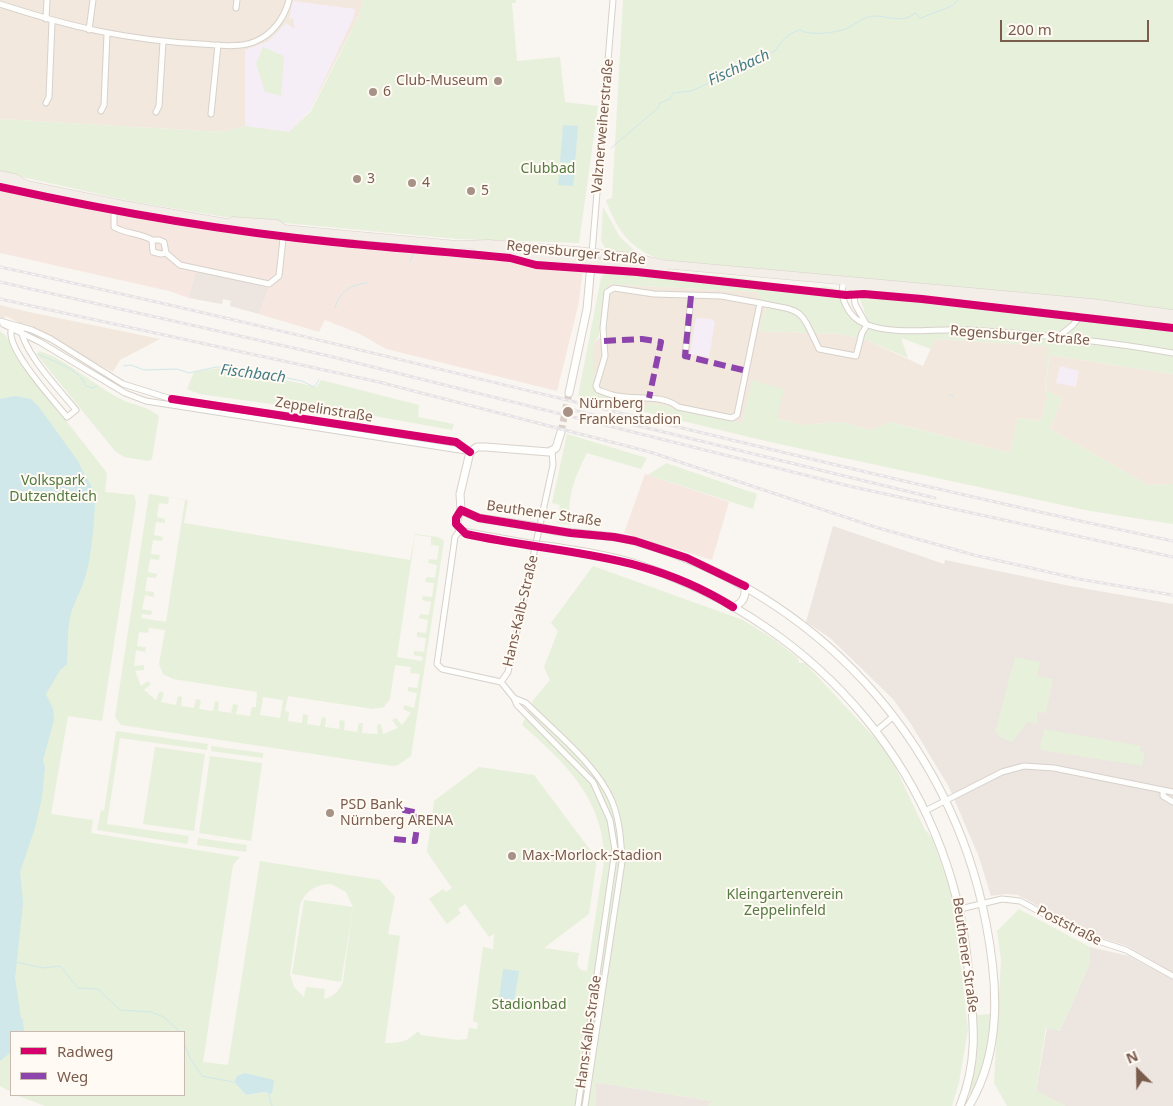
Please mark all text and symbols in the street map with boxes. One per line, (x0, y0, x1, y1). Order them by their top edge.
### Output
scale bar (1003, 10, 1152, 42)
text: 200 m (1008, 19, 1052, 39)
water label: Fischbach (705, 46, 773, 90)
street label: Valznerweiherstraße (589, 58, 617, 194)
place label: Club-Museum (396, 73, 488, 89)
marker: Club-Museum (492, 75, 504, 87)
place label: 6 (383, 84, 391, 100)
marker: 6 (367, 86, 379, 98)
park label: Clubbad (521, 161, 575, 177)
place label: 3 (367, 171, 375, 187)
marker: 3 (351, 173, 363, 185)
place label: 4 (422, 175, 430, 191)
marker: 4 (406, 177, 418, 189)
place label: 5 (481, 183, 489, 199)
marker: 5 (465, 185, 477, 197)
street label: Regensburger Straße (505, 237, 647, 269)
street label: Regensburger Straße (950, 323, 1090, 349)
water label: Fischbach (219, 361, 287, 387)
street label: Zeppelinstraße (274, 394, 374, 426)
place label: Nürnberg Frankenstadion (579, 396, 681, 428)
marker: Nürnberg Frankenstadion (561, 405, 575, 419)
park label: Volkspark Dutzendteich (9, 473, 97, 506)
street label: Beuthener Straße (485, 498, 603, 530)
street label: Hans-Kalb-Straße (500, 553, 542, 669)
place label: PSD Bank Nürnberg ARENA (340, 797, 453, 830)
marker: PSD Bank Nürnberg ARENA (324, 807, 336, 819)
place label: Max-Morlock-Stadion (522, 848, 662, 864)
marker: Max-Morlock-Stadion (506, 850, 518, 862)
park label: Kleingartenverein Zeppelinfeld (727, 887, 843, 920)
street label: Beuthener Straße (949, 896, 981, 1014)
street label: Poststraße (1034, 903, 1104, 949)
street label: Hans-Kalb-Straße (573, 974, 605, 1090)
park label: Stadionbad (491, 997, 567, 1013)
legend (10, 1031, 185, 1096)
text: Radweg (57, 1041, 113, 1061)
north arrow (1113, 1046, 1163, 1096)
text: N (1123, 1046, 1141, 1068)
text: Weg (57, 1066, 88, 1086)

